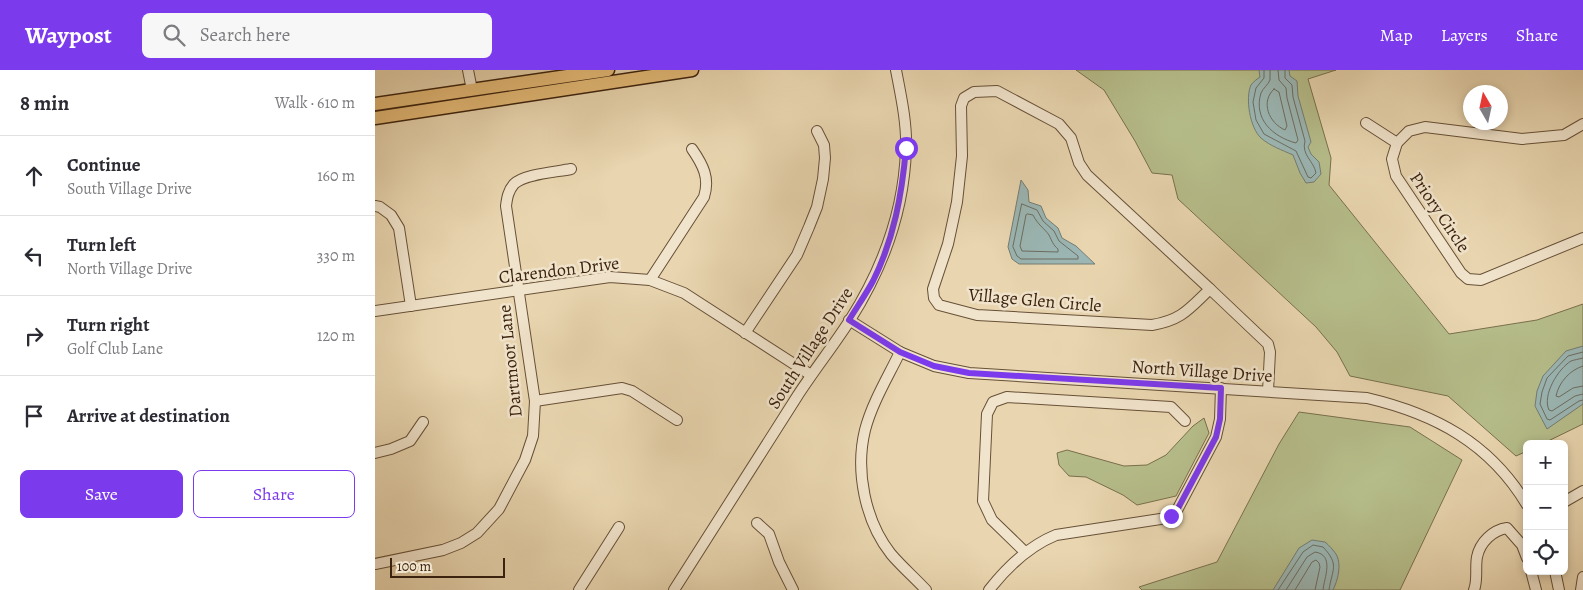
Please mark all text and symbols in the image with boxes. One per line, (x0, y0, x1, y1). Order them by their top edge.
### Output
search box (142, 13, 492, 58)
text: Waypost (25, 19, 112, 51)
icon: search (160, 21, 188, 49)
text: Search here (200, 22, 290, 48)
text: Map (1380, 23, 1413, 47)
text: Layers (1441, 23, 1488, 47)
text: Share (1516, 23, 1558, 47)
north arrow (1463, 85, 1508, 130)
text: 8 min (20, 89, 69, 117)
text: Walk · 610 m (275, 92, 355, 114)
route start (895, 137, 918, 160)
text: Continue (67, 152, 141, 178)
icon: ahead (20, 162, 48, 190)
text: 160 m (317, 165, 355, 187)
street label: Priory Circle (1404, 167, 1476, 257)
text: South Village Drive (67, 178, 192, 200)
text: Turn left (67, 232, 136, 258)
icon: left (20, 242, 48, 270)
text: 330 m (317, 245, 355, 267)
street label: Clarendon Drive (497, 251, 621, 289)
text: North Village Drive (67, 258, 192, 280)
street label: Village Glen Circle (966, 282, 1103, 318)
street label: South Village Drive (762, 283, 858, 413)
street label: Dartmoor Lane (492, 304, 528, 418)
text: Turn right (67, 312, 149, 338)
icon: right (20, 322, 48, 350)
text: 120 m (317, 325, 355, 347)
text: Golf Club Lane (67, 338, 163, 360)
street label: North Village Drive (1131, 354, 1273, 388)
icon: arrive (20, 402, 48, 430)
text: Arrive at destination (67, 403, 230, 429)
map controls (1523, 440, 1568, 575)
button: + (1523, 440, 1568, 485)
button: Save (20, 470, 183, 518)
button: Share (193, 470, 355, 518)
button: − (1523, 485, 1568, 530)
route end (1160, 505, 1183, 528)
button: locate (1523, 530, 1568, 575)
scale bar (390, 555, 505, 578)
text: 100 m (397, 557, 431, 576)

